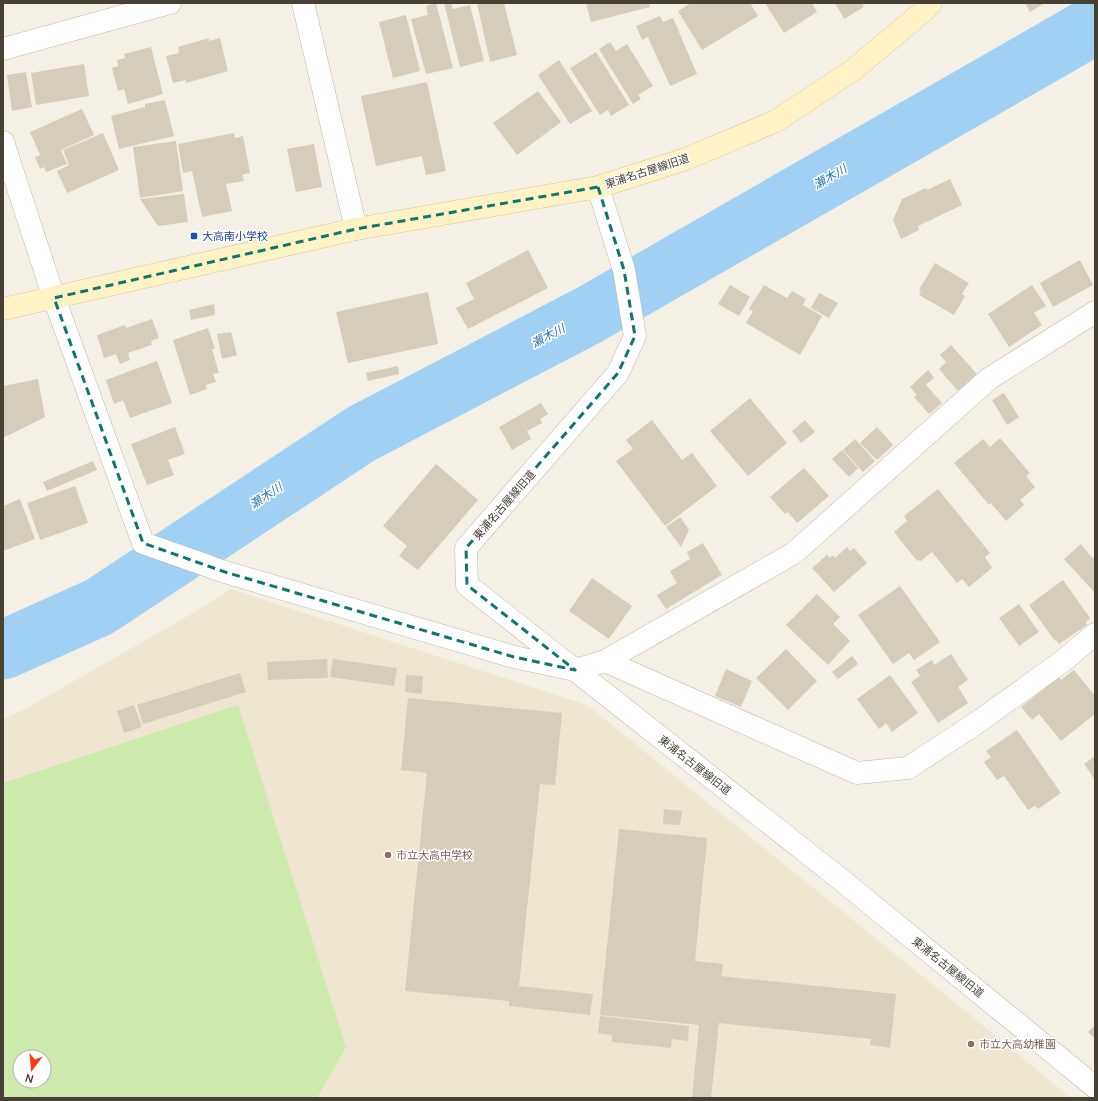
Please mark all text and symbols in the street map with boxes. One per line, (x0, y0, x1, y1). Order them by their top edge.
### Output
street label: 東浦名古屋線旧道 (603, 150, 691, 191)
water label: 瀬木川 (810, 159, 851, 193)
place label: 大高南小学校 (202, 228, 268, 243)
marker: 大高南小学校 (189, 231, 199, 241)
water label: 瀬木川 (528, 319, 569, 352)
street label: 東浦名古屋線旧道 (469, 467, 538, 543)
water label: 瀬木川 (246, 478, 287, 513)
street label: 東浦名古屋線旧道 (656, 732, 735, 798)
place label: 市立大高中学校 (396, 847, 473, 862)
marker: 市立大高中学校 (383, 850, 393, 860)
street label: 東浦名古屋線旧道 (909, 933, 987, 1000)
place label: 市立大高幼稚園 (979, 1036, 1056, 1051)
marker: 市立大高幼稚園 (966, 1039, 976, 1049)
north arrow (12, 1049, 52, 1089)
text: N (23, 1071, 35, 1087)

